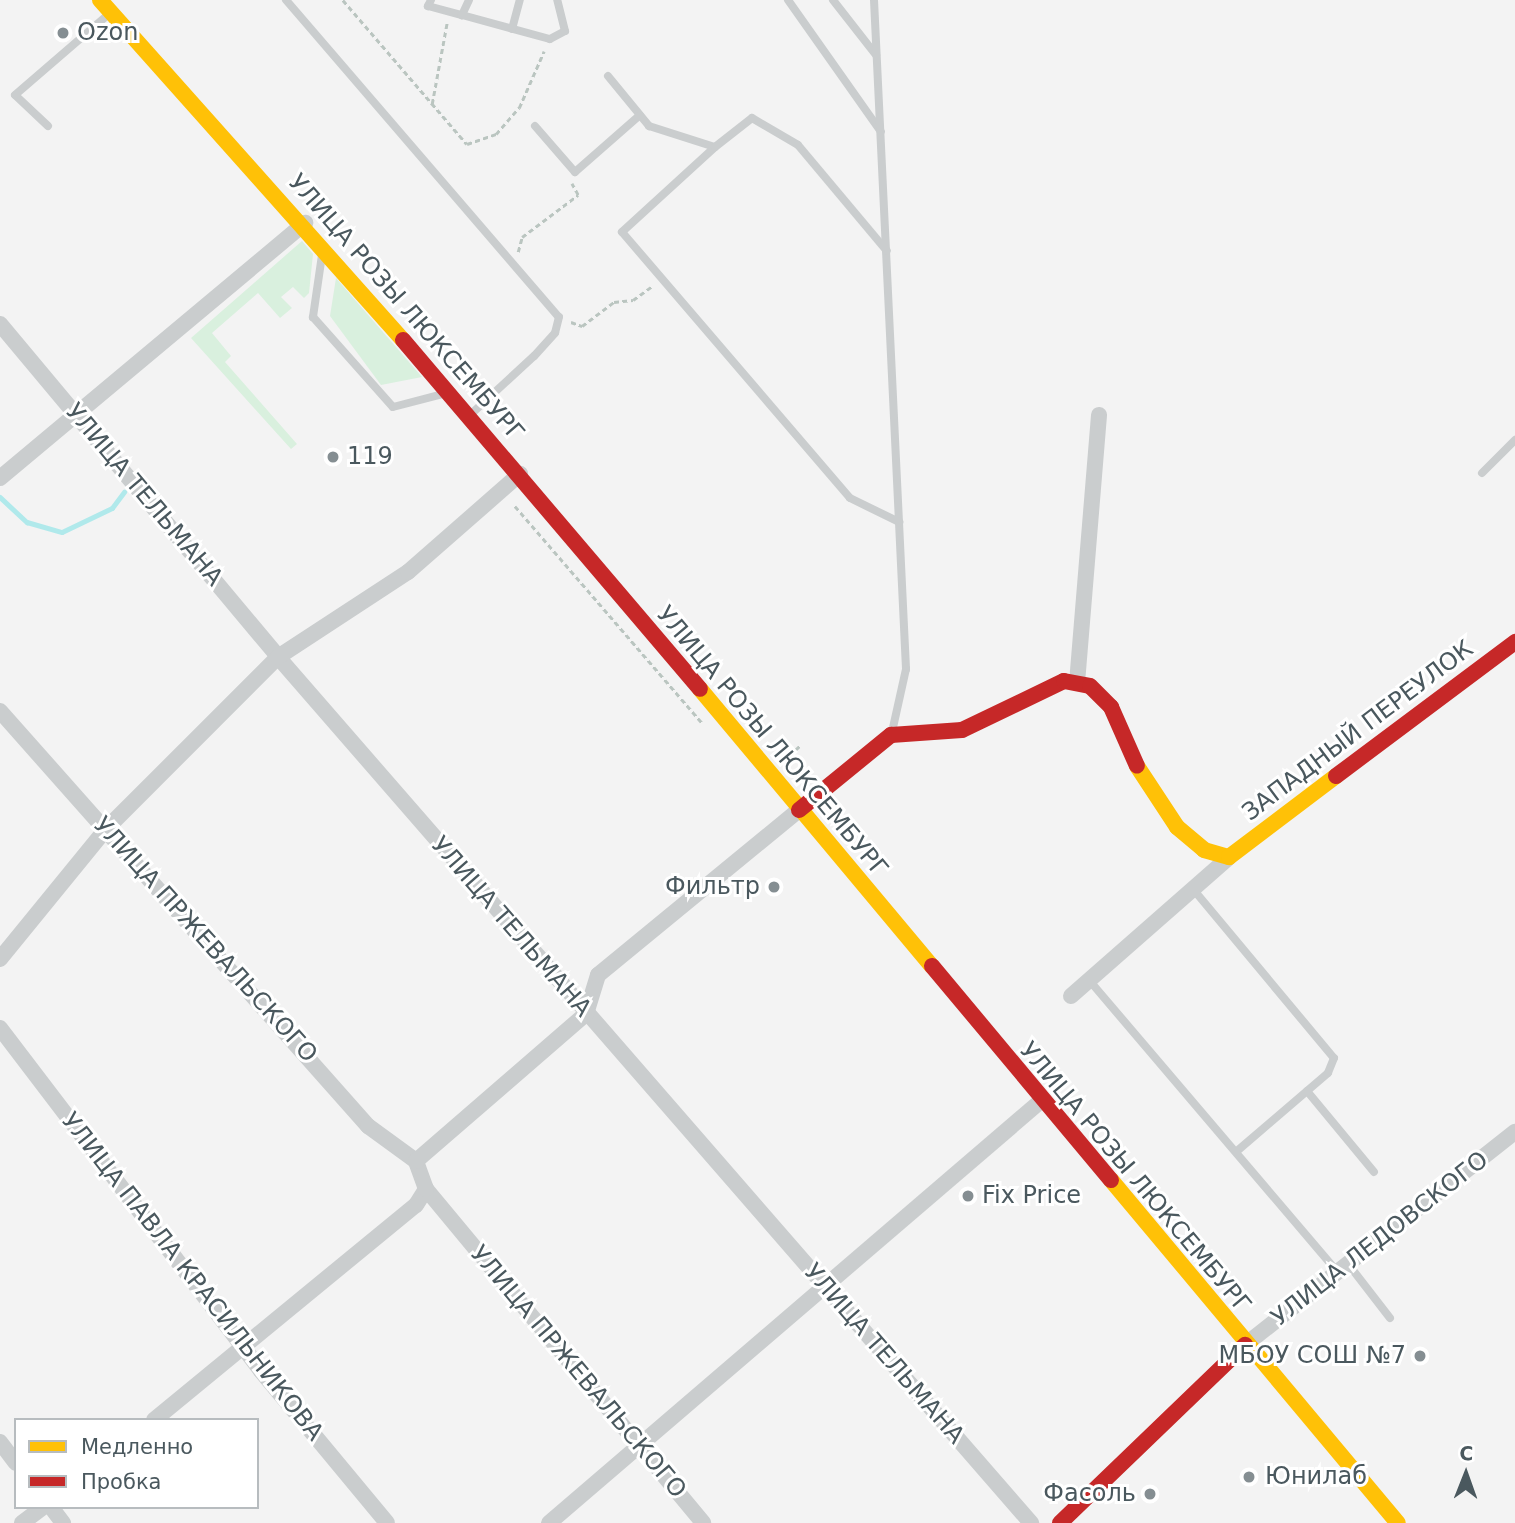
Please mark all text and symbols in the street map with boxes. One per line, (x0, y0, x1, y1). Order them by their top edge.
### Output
place label: Ozon (77, 19, 138, 47)
marker: Ozon (55, 25, 71, 41)
street label: УЛИЦА РОЗЫ ЛЮКСЕМБУРГ (282, 168, 530, 448)
street label: УЛИЦА ТЕЛЬМАНА (59, 398, 229, 592)
place label: 119 (347, 443, 393, 471)
marker: 119 (325, 449, 341, 465)
street label: УЛИЦА РОЗЫ ЛЮКСЕМБУРГ (650, 601, 894, 883)
street label: ЗАПАДНЫЙ ПЕРЕУЛОК (1237, 635, 1479, 827)
street label: УЛИЦА ПРЖЕВАЛЬСКОГО (87, 811, 323, 1069)
street label: УЛИЦА ТЕЛЬМАНА (425, 831, 597, 1023)
place label: Фильтр (665, 873, 760, 901)
marker: Фильтр (766, 879, 782, 895)
street label: УЛИЦА РОЗЫ ЛЮКСЕМБУРГ (1013, 1037, 1257, 1319)
street label: УЛИЦА ПАВЛА КРАСИЛЬНИКОВА (55, 1107, 329, 1447)
street label: УЛИЦА ЛЕДОВСКОГО (1266, 1146, 1494, 1332)
place label: Fix Price (982, 1182, 1081, 1210)
marker: Fix Price (960, 1188, 976, 1204)
street label: УЛИЦА ПРЖЕВАЛЬСКОГО (464, 1240, 692, 1504)
street label: УЛИЦА ТЕЛЬМАНА (798, 1258, 970, 1450)
place label: МБОУ СОШ №7 (1219, 1342, 1406, 1370)
marker: МБОУ СОШ №7 (1412, 1348, 1428, 1364)
legend (14, 1418, 259, 1509)
text: Медленно (81, 1435, 193, 1459)
north arrow (1431, 1439, 1501, 1509)
text: С (1459, 1442, 1474, 1464)
place label: Юнилаб (1265, 1463, 1367, 1491)
marker: Юнилаб (1239, 1467, 1259, 1487)
text: Пробка (81, 1470, 161, 1494)
place label: Фасоль (1043, 1480, 1136, 1508)
marker: Фасоль (1142, 1486, 1158, 1502)

